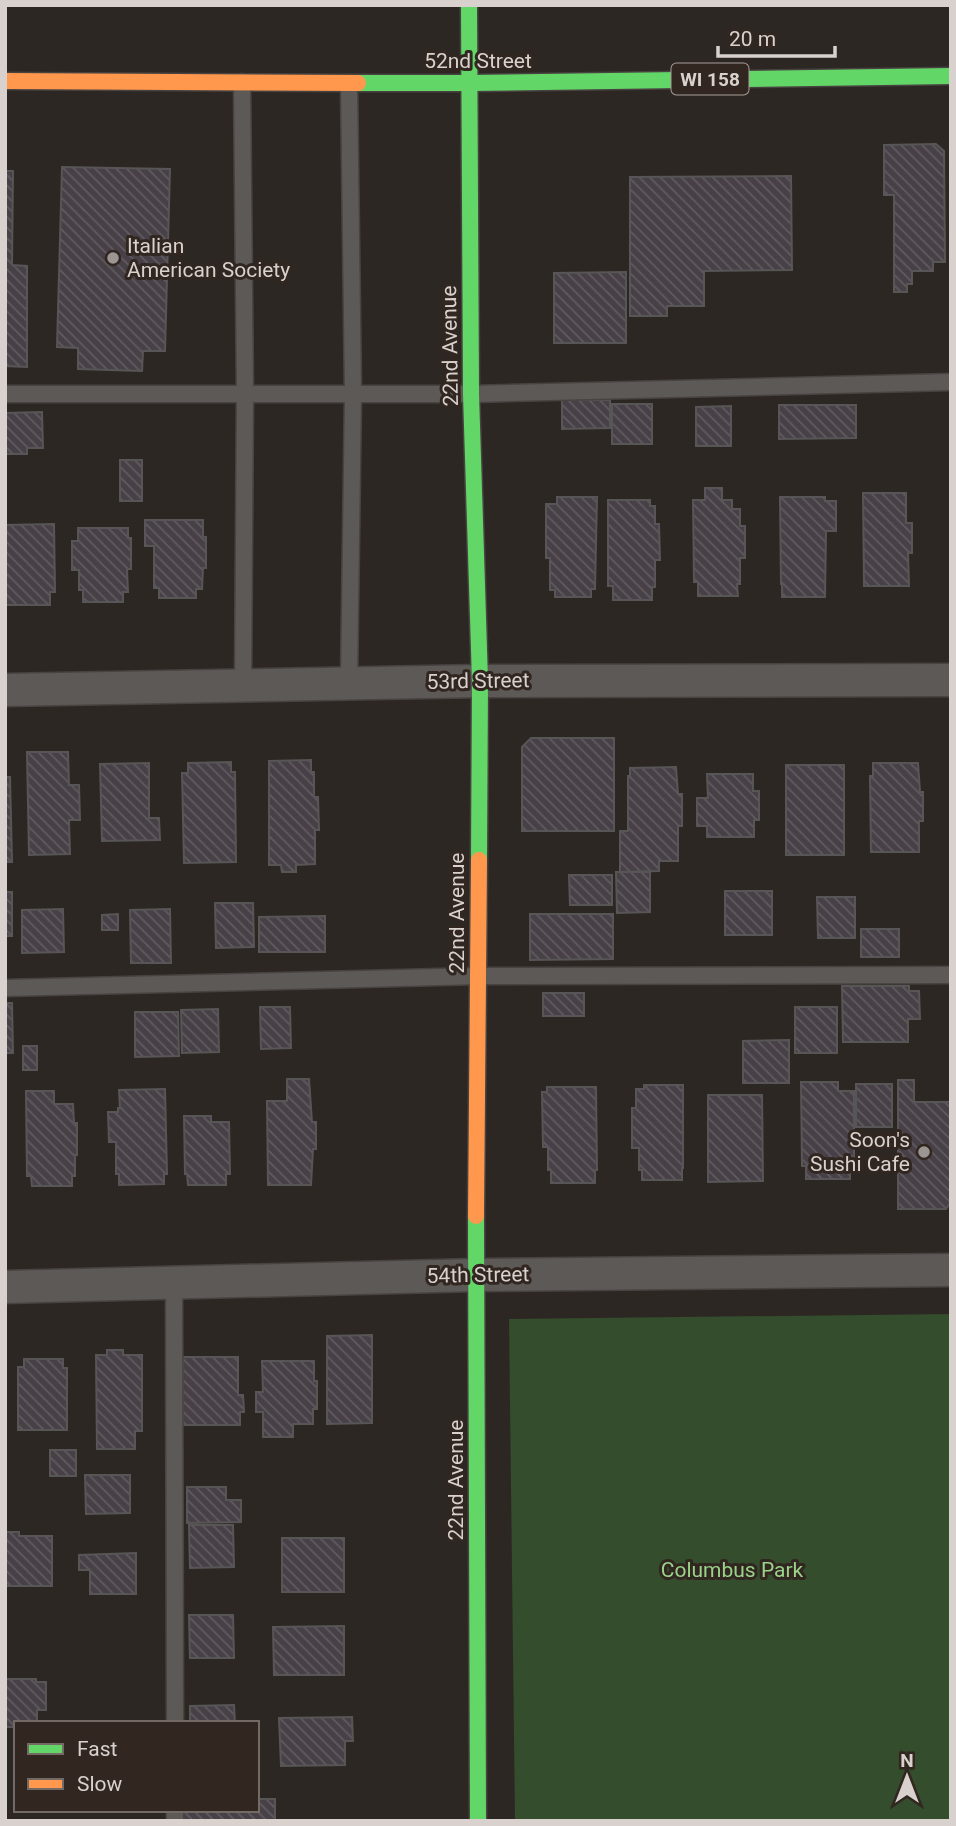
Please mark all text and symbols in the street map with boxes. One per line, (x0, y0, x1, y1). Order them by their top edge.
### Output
scale bar (718, 14, 835, 58)
text: 20 m (729, 27, 776, 51)
street label: 52nd Street (424, 49, 532, 73)
road number: WI 158 (672, 64, 748, 94)
place label: Italian American Society (127, 234, 290, 282)
marker: Italian American Society (105, 250, 121, 266)
street label: 22nd Avenue (437, 285, 463, 407)
street label: 53rd Street (426, 668, 530, 694)
street label: 22nd Avenue (445, 853, 469, 973)
place label: Soon's Sushi Cafe (810, 1128, 910, 1176)
marker: Soon's Sushi Cafe (916, 1144, 932, 1160)
street label: 54th Street (426, 1262, 530, 1288)
street label: 22nd Avenue (444, 1420, 468, 1540)
park label: Columbus Park (661, 1558, 804, 1582)
legend (14, 1721, 259, 1812)
text: Fast (77, 1737, 118, 1761)
north arrow (872, 1742, 942, 1812)
text: N (900, 1749, 914, 1772)
text: Slow (77, 1772, 123, 1796)

